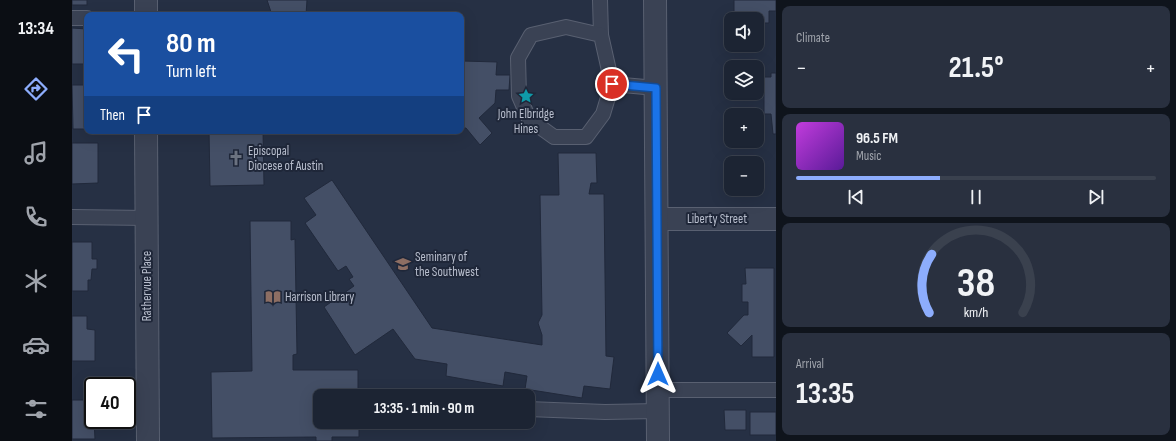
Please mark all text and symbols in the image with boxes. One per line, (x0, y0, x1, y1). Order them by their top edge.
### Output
map controls (724, 12, 764, 196)
button: sound (724, 12, 764, 52)
text: 13:34 (18, 18, 54, 39)
text: 80 m (166, 27, 215, 60)
icon: left (100, 28, 152, 80)
text: Climate (796, 30, 830, 46)
text: 21.5° (948, 50, 1004, 86)
text: − (796, 55, 807, 82)
text: + (1145, 55, 1156, 82)
button: layers (724, 60, 764, 100)
text: Turn left (166, 61, 217, 82)
pin (595, 67, 629, 101)
icon: arrive (601, 73, 623, 95)
icon: directions (22, 75, 50, 103)
place icon: John Elbridge Hines (517, 87, 535, 105)
icon: arrive (133, 104, 155, 126)
text: Then (100, 106, 125, 125)
place label: John Elbridge Hines (497, 106, 554, 137)
button: + (724, 108, 764, 148)
text: 96.5 FM (856, 129, 898, 148)
icon: music (22, 139, 50, 167)
place label: Episcopal Diocese of Austin (248, 143, 323, 174)
text: Music (856, 148, 881, 164)
church icon: Episcopal Diocese of Austin (227, 149, 245, 167)
button: − (724, 156, 764, 196)
icon: previous (845, 186, 867, 208)
icon: pause (965, 186, 987, 208)
icon: next (1085, 186, 1107, 208)
icon: phone (22, 203, 50, 231)
street label: Liberty Street (687, 211, 747, 227)
place label: Seminary of the Southwest (415, 249, 479, 280)
street label: Rathervue Place (139, 251, 155, 321)
school or university icon: Seminary of the Southwest (394, 255, 412, 273)
text: 38 (957, 258, 995, 307)
icon: climate (22, 267, 50, 295)
library icon: Harrison Library (264, 288, 282, 306)
place label: Harrison Library (285, 289, 354, 305)
text: km/h (964, 303, 988, 320)
icon: car (22, 331, 50, 359)
position arrow (637, 353, 679, 395)
text: Arrival (796, 356, 824, 372)
text: 13:35 (796, 376, 855, 412)
speed limit sign: 40 (84, 377, 136, 429)
icon: filters (22, 395, 50, 423)
text: 13:35 · 1 min · 90 m (374, 399, 474, 418)

